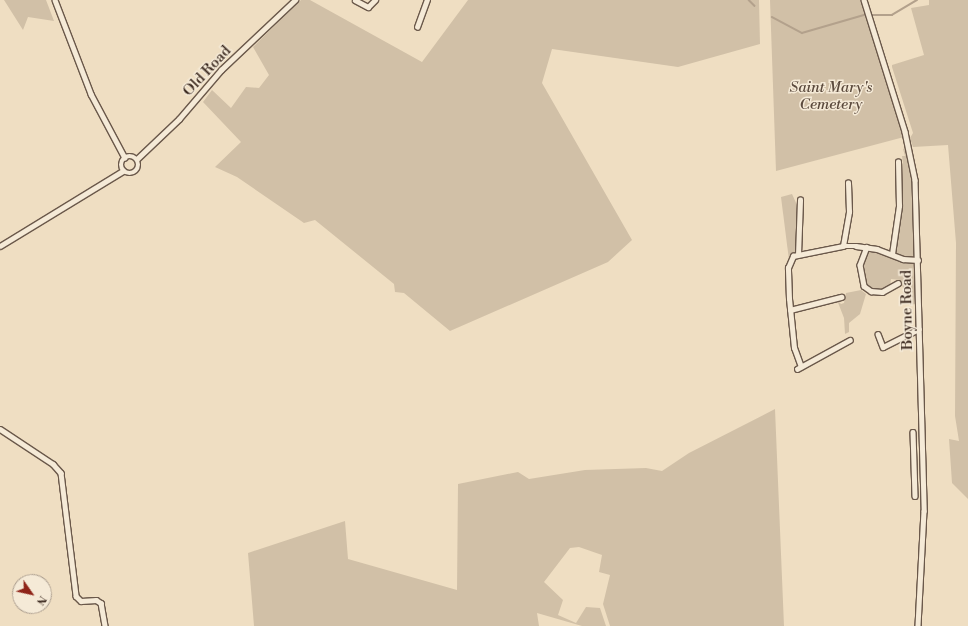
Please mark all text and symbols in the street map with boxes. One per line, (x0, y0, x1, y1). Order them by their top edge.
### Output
street label: Old Road (179, 42, 235, 100)
park label: Saint Mary's Cemetery (790, 78, 872, 113)
street label: Boyne Road (897, 270, 917, 350)
north arrow (12, 574, 52, 614)
text: N (33, 593, 49, 608)

